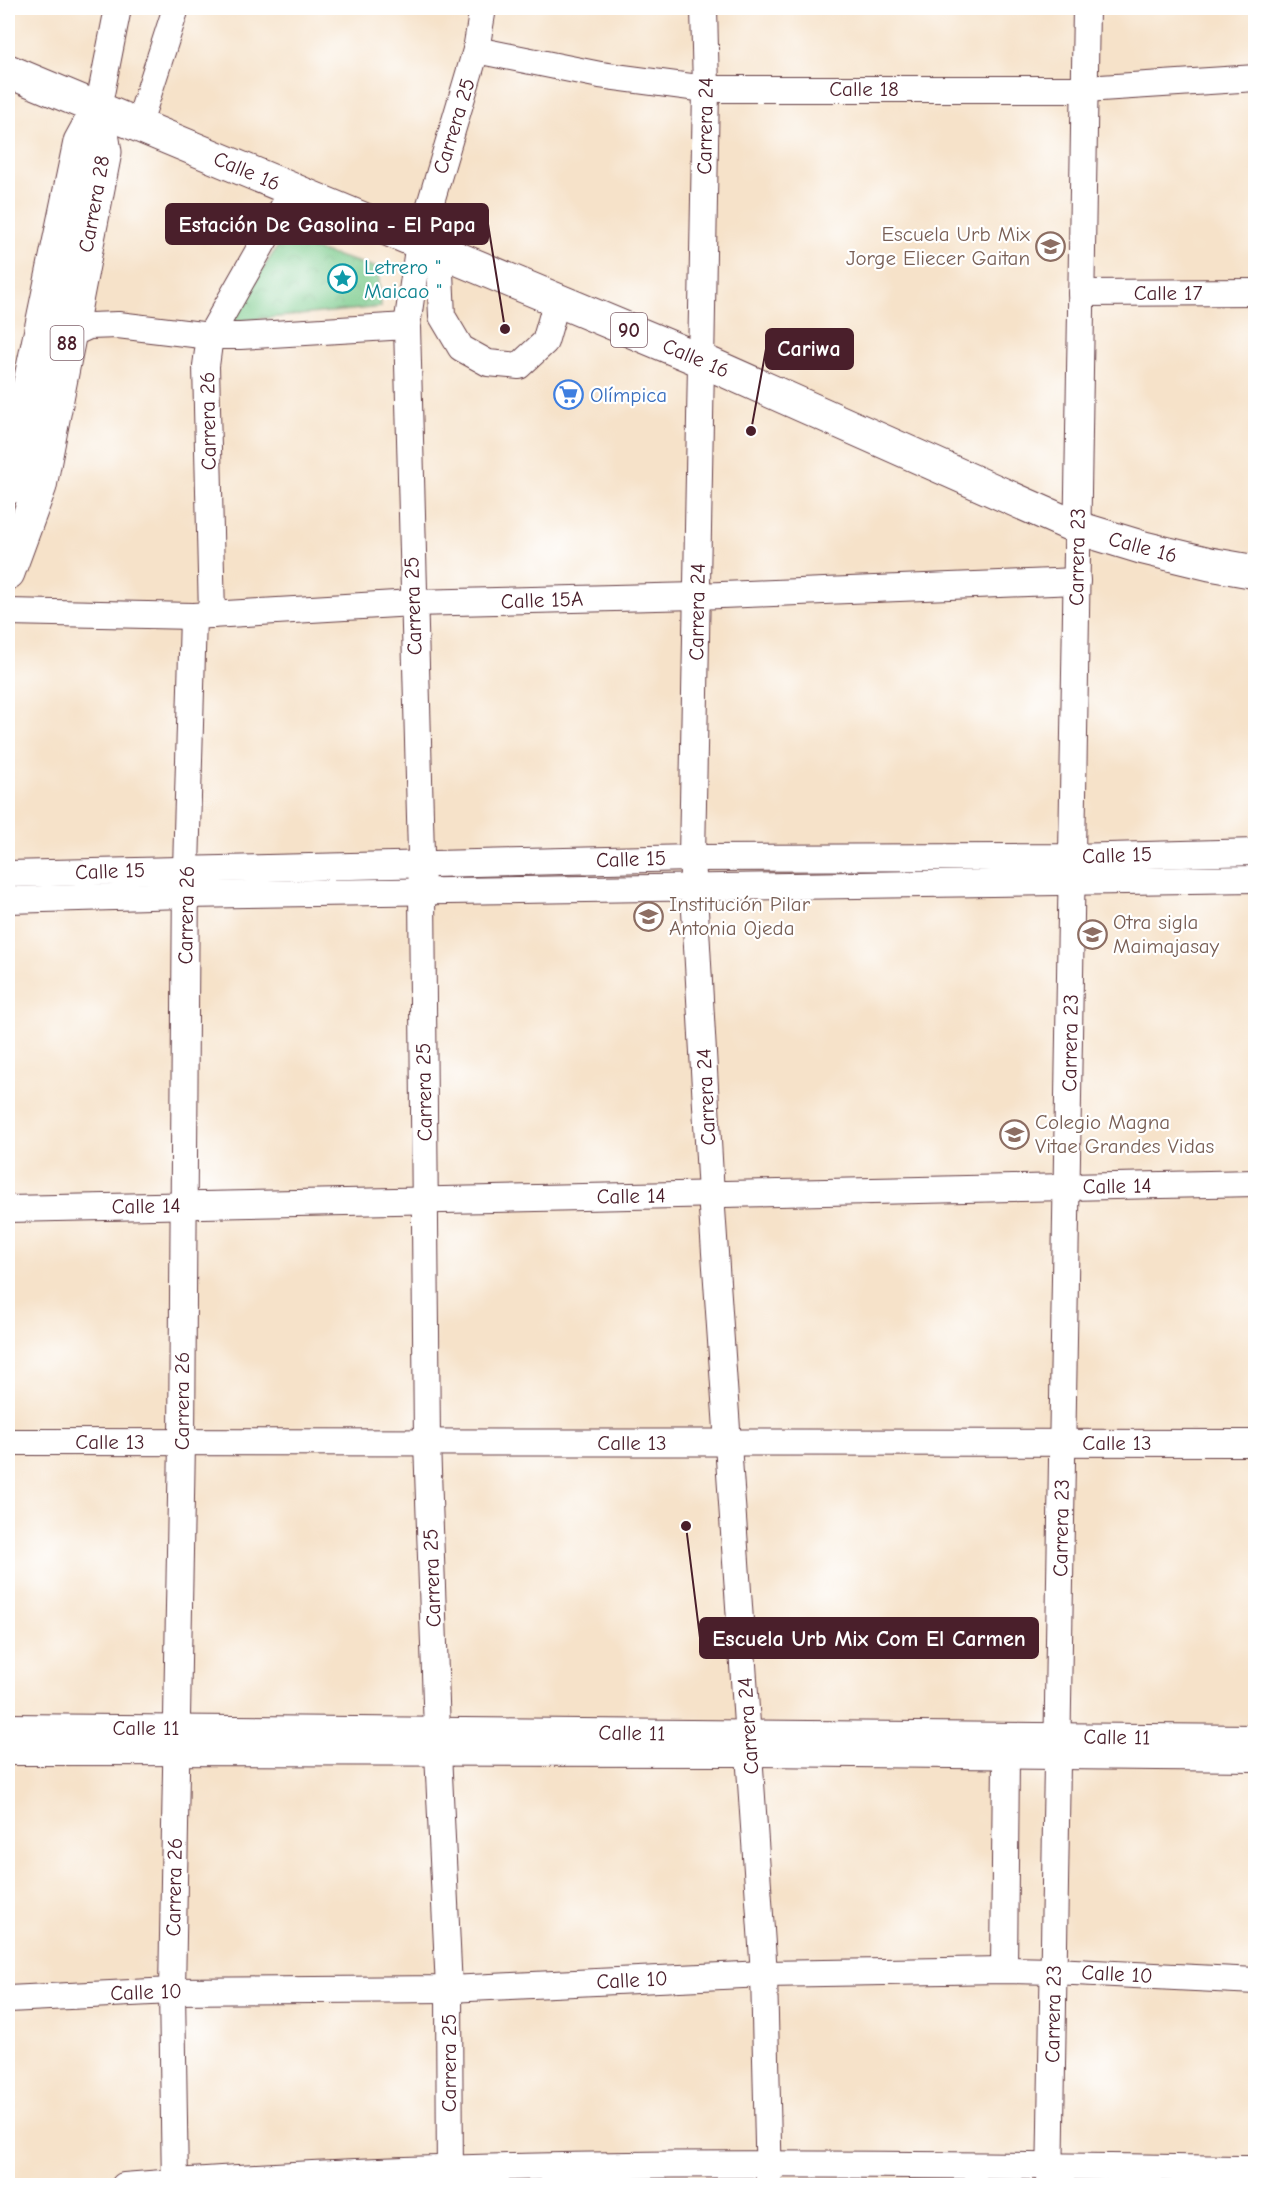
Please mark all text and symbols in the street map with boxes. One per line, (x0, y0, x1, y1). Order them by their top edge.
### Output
street label: Carrera 25 (428, 75, 480, 177)
street label: Carrera 24 (692, 77, 718, 175)
street label: Calle 18 (829, 77, 899, 101)
street label: Calle 16 (210, 146, 284, 196)
street label: Carrera 28 (74, 154, 114, 254)
callout: Estación De Gasolina - El Papa (166, 204, 488, 244)
text: Estación De Gasolina - El Papa (178, 212, 476, 238)
place label: Escuela Urb Mix Jorge Eliecer Gaitan (846, 222, 1030, 270)
school or university icon: Escuela Urb Mix Jorge Eliecer Gaitan (1035, 230, 1067, 262)
place label: Letrero " Maicao " (364, 255, 442, 303)
place icon: Letrero " Maicao " (327, 263, 359, 295)
street label: Calle 17 (1134, 281, 1202, 305)
road number: 90 (611, 313, 647, 347)
road number: 88 (50, 326, 84, 360)
callout: Cariwa (766, 329, 853, 369)
street label: Calle 16 (659, 333, 733, 383)
text: Cariwa (777, 336, 841, 362)
street label: Carrera 26 (195, 371, 221, 471)
supermarket icon: Olímpica (553, 379, 585, 411)
place label: Olímpica (590, 383, 667, 407)
street label: Carrera 23 (1064, 508, 1090, 606)
street label: Calle 16 (1106, 526, 1180, 568)
street label: Carrera 25 (399, 556, 427, 656)
street label: Carrera 24 (684, 563, 710, 661)
street label: Calle 15A (500, 587, 584, 613)
street label: Calle 15 (1082, 842, 1152, 868)
street label: Calle 15 (596, 846, 666, 872)
street label: Calle 15 (75, 858, 145, 884)
street label: Carrera 26 (173, 865, 199, 965)
place label: Institución Pilar Antonia Ojeda (669, 892, 811, 940)
school or university icon: Institución Pilar Antonia Ojeda (632, 900, 664, 932)
place label: Otra sigla Maimajasay (1113, 910, 1220, 958)
school or university icon: Otra sigla Maimajasay (1076, 918, 1108, 950)
street label: Carrera 23 (1057, 994, 1083, 1092)
street label: Carrera 25 (411, 1042, 437, 1142)
street label: Carrera 24 (691, 1048, 721, 1146)
place label: Colegio Magna Vitae Grandes Vidas (1035, 1110, 1214, 1158)
school or university icon: Colegio Magna Vitae Grandes Vidas (998, 1118, 1030, 1150)
street label: Calle 14 (1082, 1173, 1152, 1199)
street label: Calle 14 (596, 1183, 666, 1209)
street label: Calle 14 (111, 1193, 181, 1219)
street label: Carrera 26 (170, 1352, 194, 1450)
street label: Calle 13 (75, 1430, 145, 1454)
street label: Calle 13 (597, 1431, 667, 1455)
street label: Calle 13 (1082, 1431, 1152, 1455)
street label: Carrera 23 (1048, 1479, 1074, 1577)
street label: Carrera 25 (418, 1528, 446, 1628)
callout: Escuela Urb Mix Com El Carmen (700, 1618, 1038, 1658)
text: Escuela Urb Mix Com El Carmen (712, 1626, 1026, 1652)
street label: Carrera 24 (733, 1677, 763, 1775)
street label: Calle 11 (112, 1716, 180, 1740)
street label: Calle 11 (598, 1720, 666, 1746)
street label: Calle 11 (1083, 1724, 1151, 1750)
street label: Carrera 26 (161, 1837, 187, 1937)
street label: Calle 10 (1081, 1960, 1153, 1988)
street label: Carrera 23 (1040, 1965, 1066, 2063)
street label: Calle 10 (596, 1966, 668, 1994)
street label: Calle 10 (110, 1979, 182, 2005)
street label: Carrera 25 (437, 2014, 461, 2112)

